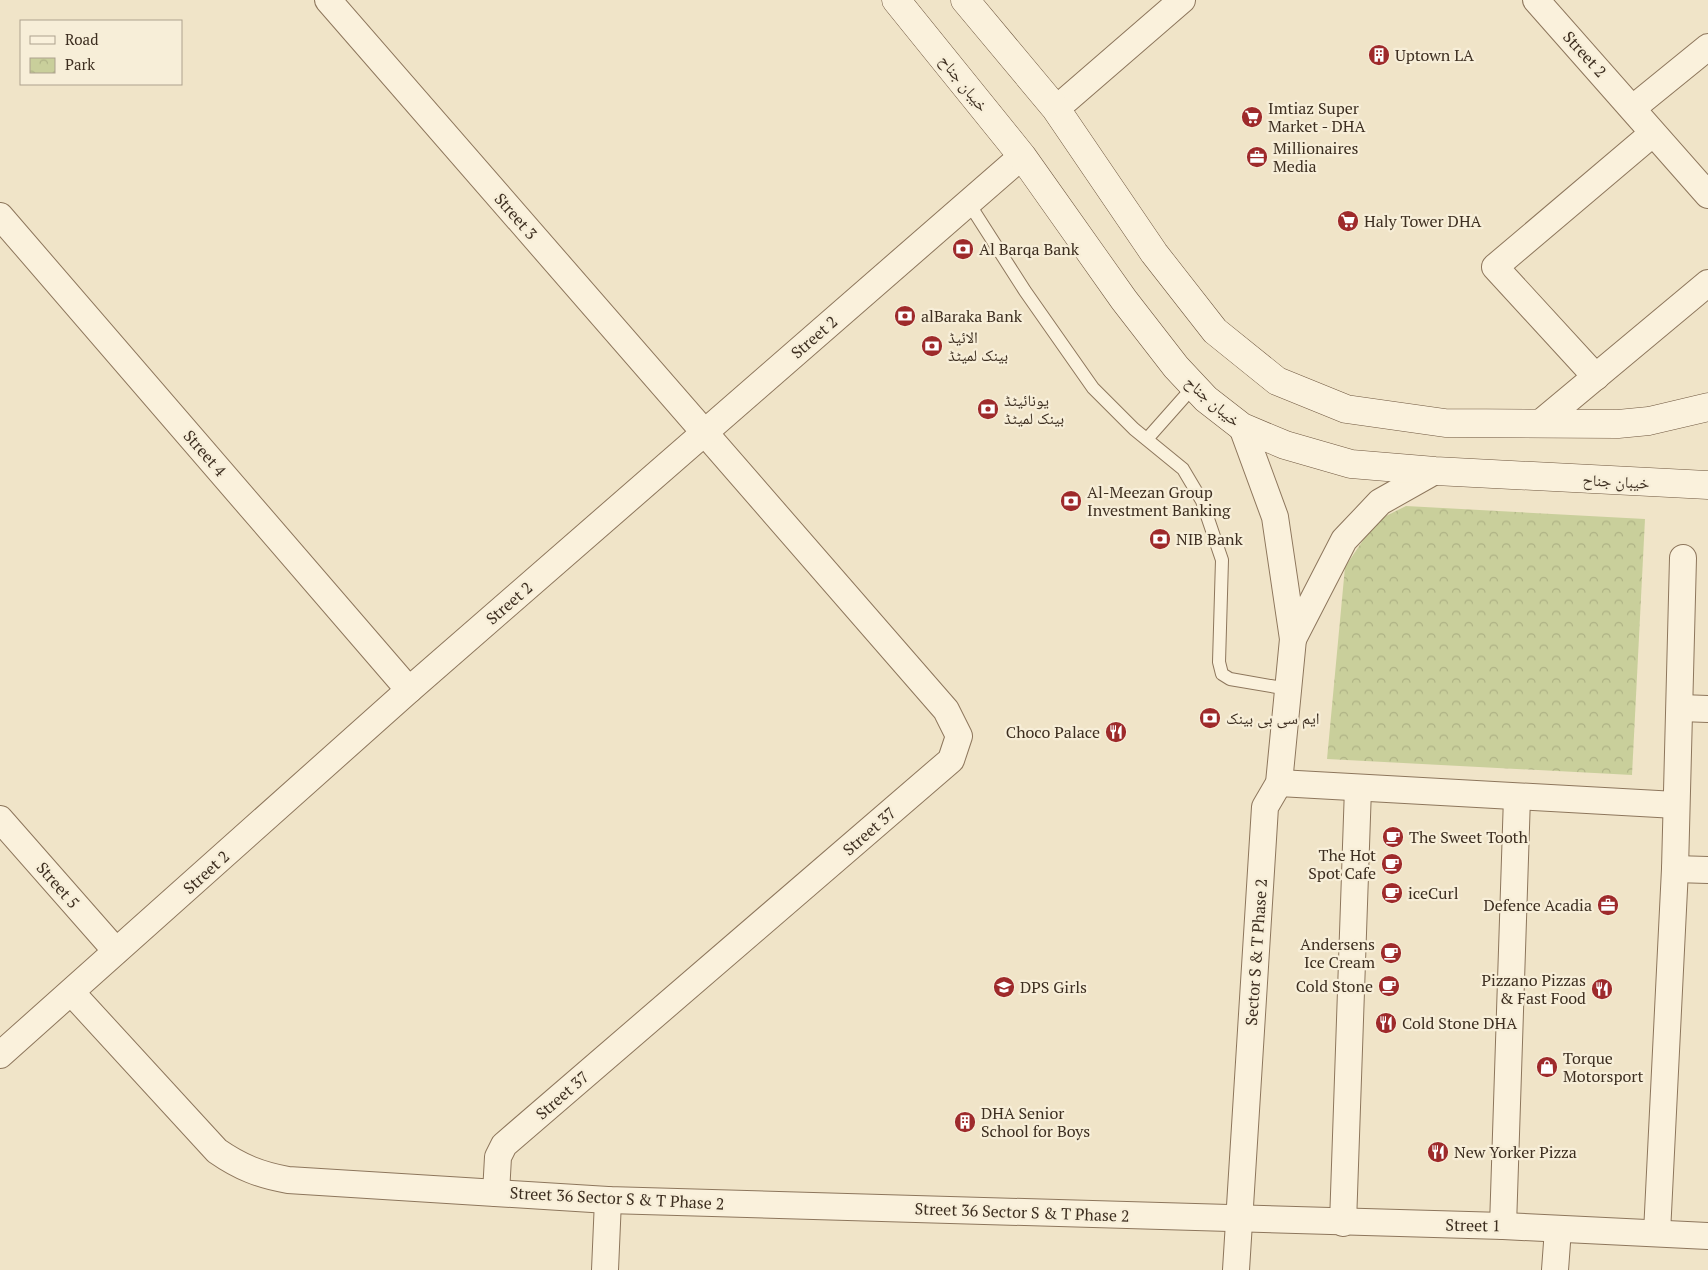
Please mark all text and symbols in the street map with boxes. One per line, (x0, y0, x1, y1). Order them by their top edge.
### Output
legend (20, 20, 182, 85)
street label: Street 2 (1558, 26, 1612, 82)
text: Road (65, 29, 98, 49)
building icon: Uptown LA (1367, 43, 1391, 67)
place label: Uptown LA (1395, 44, 1474, 66)
street label: خیبان جناح (934, 50, 994, 116)
text: Park (65, 54, 95, 74)
place label: Imtiaz Super Market - DHA (1268, 97, 1365, 137)
supermarket icon: Imtiaz Super Market - DHA (1240, 105, 1264, 129)
place label: Millionaires Media (1273, 137, 1359, 177)
office icon: Millionaires Media (1245, 145, 1269, 169)
street label: Street 3 (490, 188, 542, 244)
supermarket icon: Haly Tower DHA (1336, 209, 1360, 233)
place label: Haly Tower DHA (1364, 210, 1482, 232)
bank icon: Al Barqa Bank (951, 237, 975, 261)
place label: Al Barqa Bank (979, 238, 1080, 260)
bank icon: alBaraka Bank (893, 304, 917, 328)
place label: alBaraka Bank (921, 305, 1023, 327)
street label: Street 2 (786, 311, 842, 363)
place label: الائیڈ بینک لمیٹڈ (948, 326, 1008, 366)
bank icon: الائیڈ بینک لمیٹڈ (920, 334, 944, 358)
street label: خیبان جناح (1181, 371, 1245, 431)
place label: یونائیٹڈ بینک لمیٹڈ (1004, 389, 1064, 429)
bank icon: یونائیٹڈ بینک لمیٹڈ (976, 397, 1000, 421)
street label: Street 4 (179, 425, 232, 481)
street label: خیبان جناح (1582, 468, 1650, 494)
place label: Al-Meezan Group Investment Banking (1087, 481, 1231, 521)
bank icon: Al-Meezan Group Investment Banking (1059, 489, 1083, 513)
bank icon: NIB Bank (1148, 527, 1172, 551)
place label: NIB Bank (1176, 528, 1243, 550)
street label: Street 2 (481, 577, 537, 629)
bank icon: ایم سی بی بینک (1198, 706, 1222, 730)
place label: ایم سی بی بینک (1226, 707, 1320, 729)
restaurant icon: Choco Palace (1104, 720, 1128, 744)
place label: Choco Palace (1006, 721, 1100, 743)
street label: Street 37 (838, 802, 900, 860)
cafe icon: The Sweet Tooth (1381, 825, 1405, 849)
place label: The Sweet Tooth (1409, 826, 1529, 848)
place label: The Hot Spot Cafe (1308, 844, 1376, 884)
street label: Street 2 (178, 845, 234, 899)
cafe icon: The Hot Spot Cafe (1380, 852, 1404, 876)
street label: Street 5 (32, 857, 84, 913)
street label: Sector S & T Phase 2 (1240, 878, 1272, 1026)
cafe icon: iceCurl (1380, 881, 1404, 905)
place label: iceCurl (1408, 882, 1459, 904)
office icon: Defence Acadia (1596, 893, 1620, 917)
place label: Defence Acadia (1483, 894, 1592, 916)
place label: Andersens Ice Cream (1300, 933, 1375, 973)
cafe icon: Andersens Ice Cream (1379, 941, 1403, 965)
place label: Pizzano Pizzas & Fast Food (1481, 969, 1586, 1009)
cafe icon: Cold Stone (1377, 974, 1401, 998)
school or university icon: DPS Girls (992, 975, 1016, 999)
place label: Cold Stone (1296, 975, 1373, 997)
place label: DPS Girls (1020, 976, 1087, 998)
restaurant icon: Pizzano Pizzas & Fast Food (1590, 977, 1614, 1001)
restaurant icon: Cold Stone DHA (1374, 1011, 1398, 1035)
place label: Cold Stone DHA (1402, 1012, 1517, 1034)
place label: Torque Motorsport (1563, 1047, 1643, 1087)
shop icon: Torque Motorsport (1535, 1055, 1559, 1079)
street label: Street 37 (531, 1066, 593, 1124)
place label: DHA Senior School for Boys (981, 1102, 1090, 1142)
building icon: DHA Senior School for Boys (953, 1110, 977, 1134)
restaurant icon: New Yorker Pizza (1426, 1140, 1450, 1164)
place label: New Yorker Pizza (1454, 1141, 1577, 1163)
street label: Street 36 Sector S & T Phase 2 (509, 1181, 725, 1215)
street label: Street 36 Sector S & T Phase 2 (914, 1197, 1130, 1227)
street label: Street 1 (1445, 1214, 1501, 1236)

